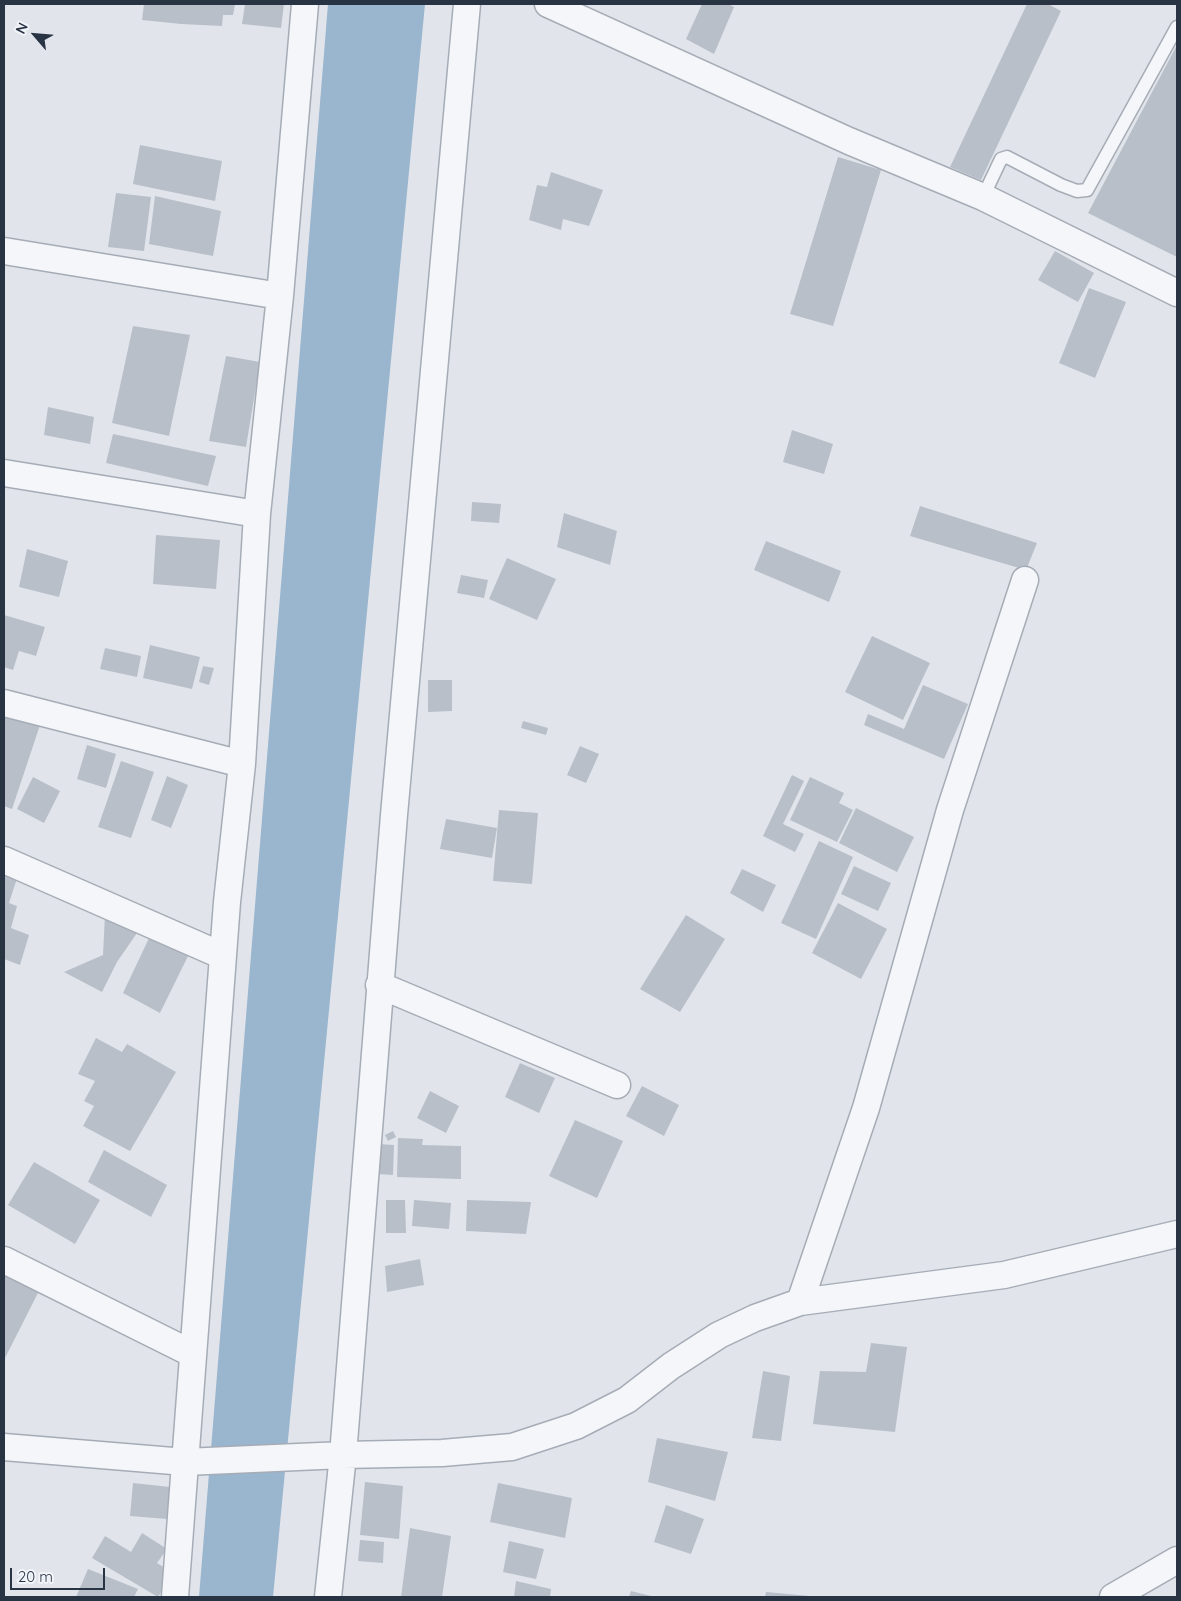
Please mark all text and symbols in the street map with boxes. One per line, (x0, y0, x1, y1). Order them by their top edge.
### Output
north arrow (10, 10, 60, 60)
text: N (11, 20, 32, 37)
scale bar (12, 1558, 108, 1590)
text: 20 m (18, 1567, 53, 1586)

